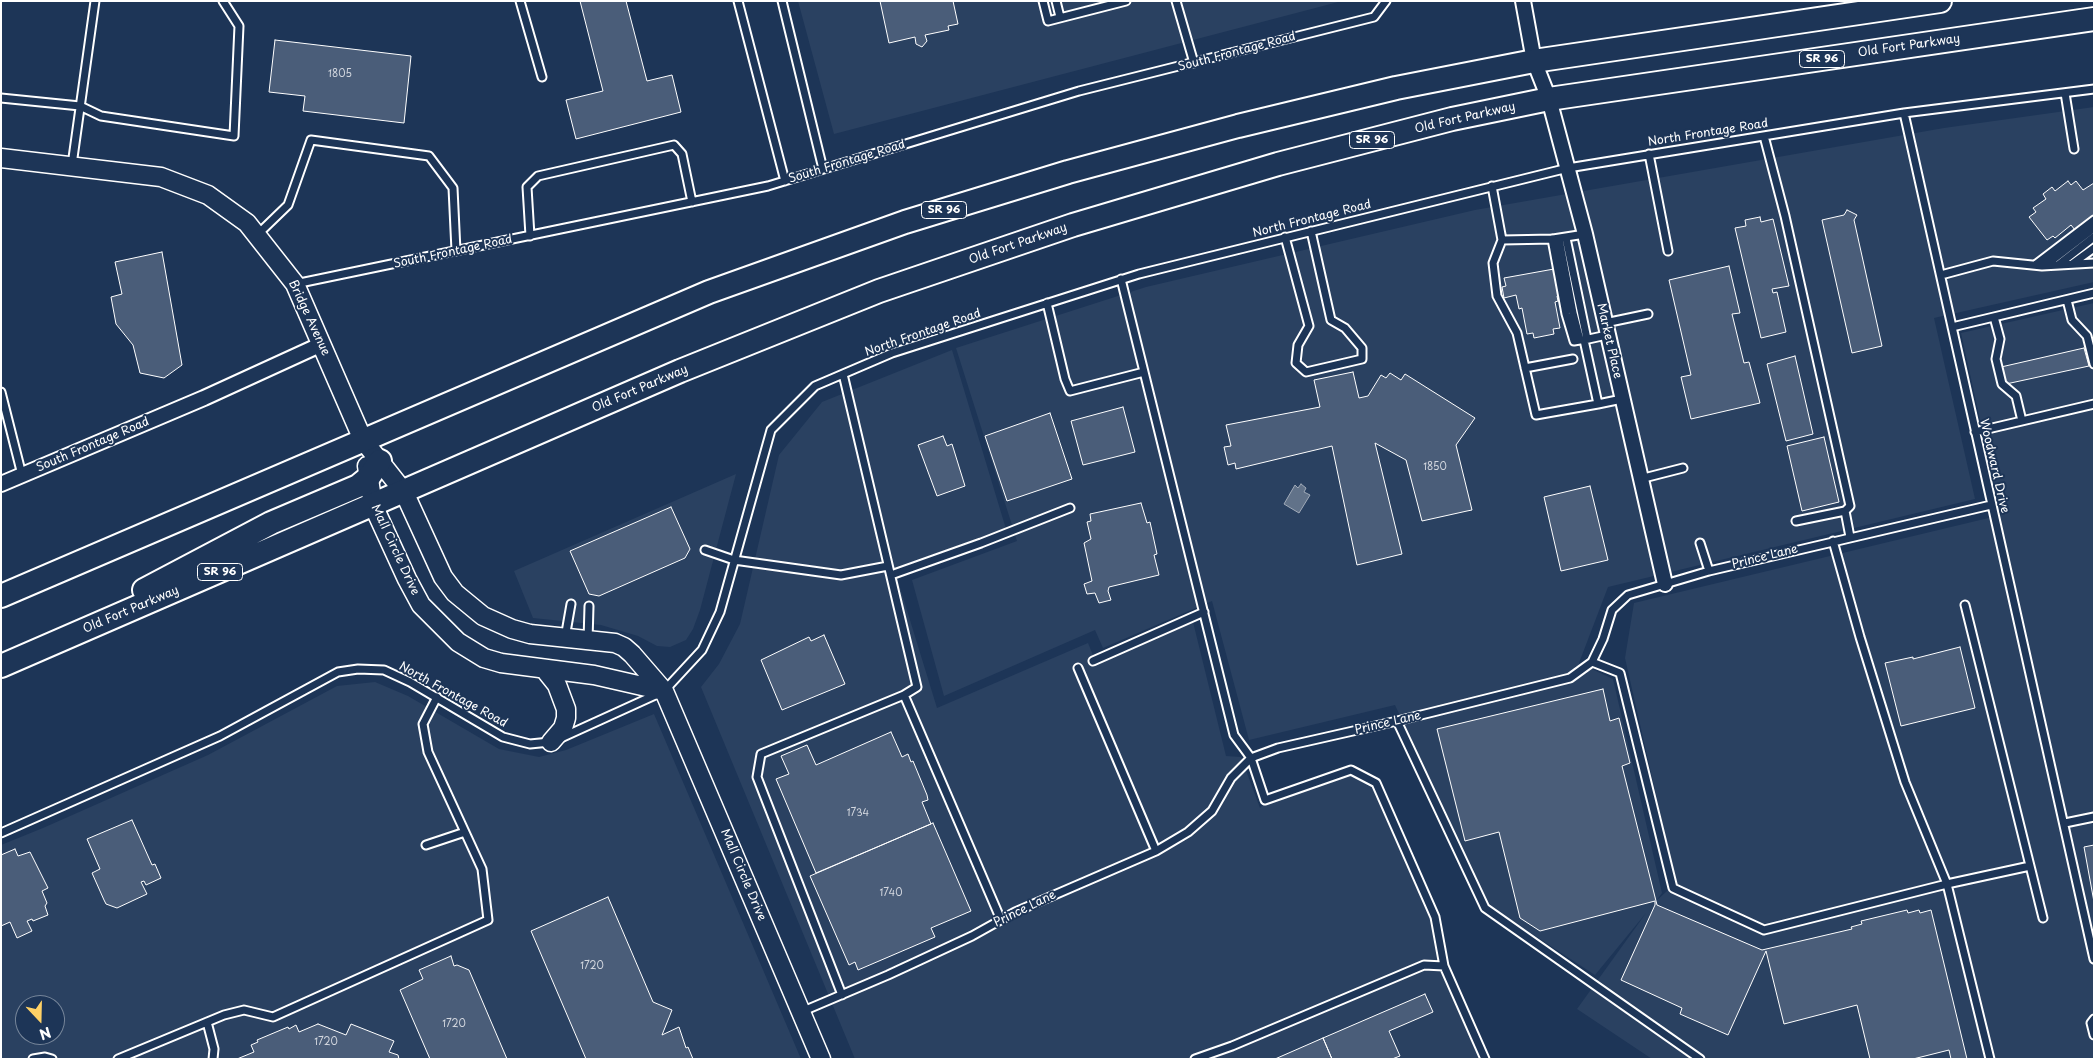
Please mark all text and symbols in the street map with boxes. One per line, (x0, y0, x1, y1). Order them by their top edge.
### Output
street label: South Frontage Road (1177, 29, 1297, 75)
street label: Old Fort Parkway (1857, 32, 1961, 60)
road number: SR 96 (1800, 51, 1844, 68)
house number: 1805 (328, 68, 352, 80)
street label: Old Fort Parkway (1413, 99, 1517, 137)
street label: North Frontage Road (1647, 116, 1769, 150)
road number: SR 96 (1350, 132, 1394, 148)
street label: South Frontage Road (787, 137, 907, 187)
street label: North Frontage Road (1251, 197, 1373, 241)
road number: SR 96 (922, 202, 966, 218)
street label: Old Fort Parkway (967, 220, 1069, 268)
street label: South Frontage Road (392, 232, 514, 272)
street label: Bridge Avenue (285, 278, 333, 358)
street label: Market Place (1593, 302, 1625, 380)
street label: North Frontage Road (863, 306, 983, 360)
street label: Old Fort Parkway (590, 362, 690, 416)
street label: South Frontage Road (34, 415, 152, 475)
street label: Woodward Drive (1976, 417, 2012, 515)
house number: 1850 (1423, 461, 1447, 473)
street label: Mall Circle Drive (368, 502, 422, 598)
street label: Prince Lane (1730, 542, 1800, 572)
road number: SR 96 (198, 564, 242, 580)
street label: Old Fort Parkway (81, 583, 181, 637)
street label: North Frontage Road (396, 659, 510, 731)
street label: Prince Lane (1353, 708, 1423, 738)
house number: 1734 (847, 807, 869, 819)
street label: Mall Circle Drive (717, 827, 769, 923)
house number: 1740 (880, 887, 902, 899)
street label: Prince Lane (991, 888, 1059, 930)
house number: 1720 (580, 960, 604, 972)
north arrow (15, 995, 65, 1045)
house number: 1720 (442, 1018, 466, 1030)
text: N (36, 1022, 54, 1045)
house number: 1720 (314, 1036, 338, 1048)

